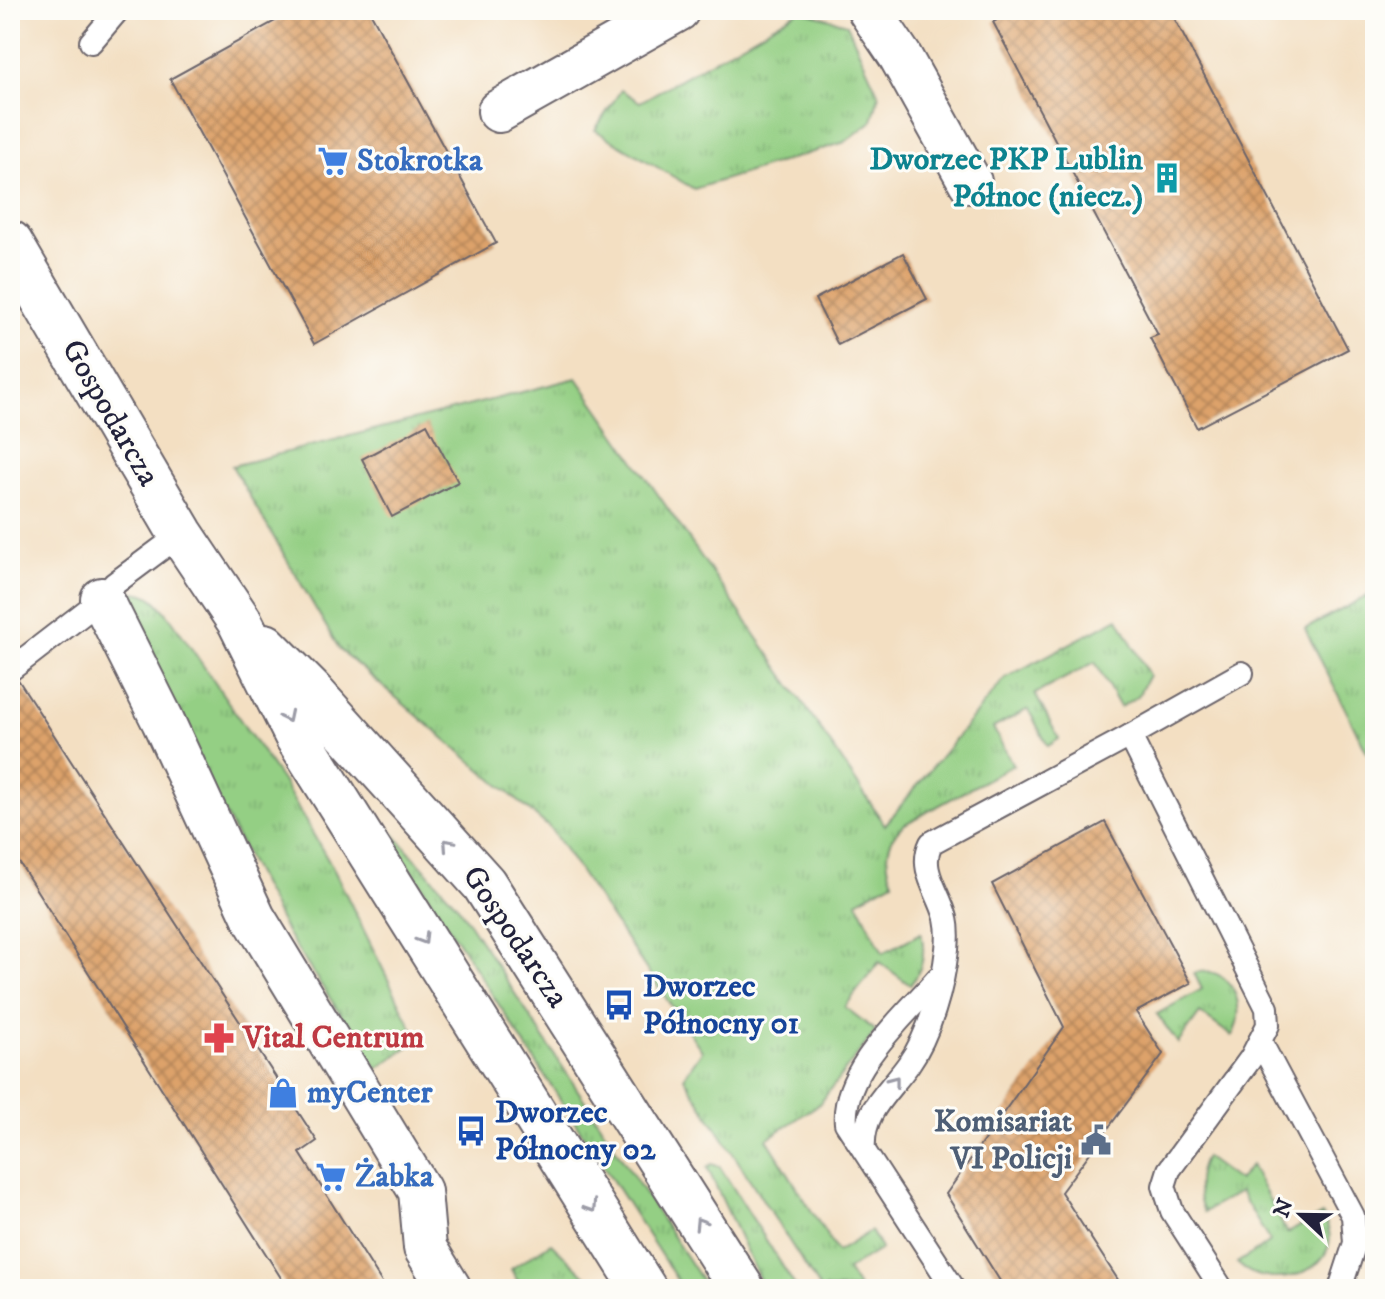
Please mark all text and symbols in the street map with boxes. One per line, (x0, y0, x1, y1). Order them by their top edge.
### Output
place label: Dworzec PKP Lublin Północ (niecz.) (869, 140, 1143, 217)
place label: Stokrotka (357, 141, 483, 181)
supermarket icon: Stokrotka (316, 144, 350, 178)
building icon: Dworzec PKP Lublin Północ (niecz.) (1150, 161, 1184, 195)
street label: Gospodarcza (52, 332, 168, 494)
one-way arrow (278, 709, 293, 724)
one-way arrow (443, 839, 458, 853)
street label: Gospodarcza (453, 858, 577, 1016)
one-way arrow (413, 930, 429, 945)
place label: Dworzec Północny 01 (643, 967, 799, 1044)
bus stop icon: Dworzec Północny 01 (602, 988, 636, 1022)
place label: Vital Centrum (241, 1018, 424, 1058)
pharmacy icon: Vital Centrum (202, 1021, 236, 1055)
place label: myCenter (307, 1073, 434, 1113)
one-way arrow (885, 1075, 899, 1090)
shop icon: myCenter (266, 1076, 300, 1110)
place label: Dworzec Północny 02 (495, 1093, 656, 1170)
place label: Komisariat VI Policji (934, 1102, 1073, 1179)
bus stop icon: Dworzec Północny 02 (454, 1114, 488, 1148)
public building icon: Komisariat VI Policji (1079, 1123, 1113, 1157)
place label: Żabka (355, 1157, 434, 1197)
supermarket icon: Żabka (314, 1160, 348, 1194)
north arrow (1261, 1175, 1341, 1255)
text: N (1268, 1195, 1300, 1222)
one-way arrow (581, 1198, 596, 1213)
one-way arrow (695, 1217, 710, 1232)

